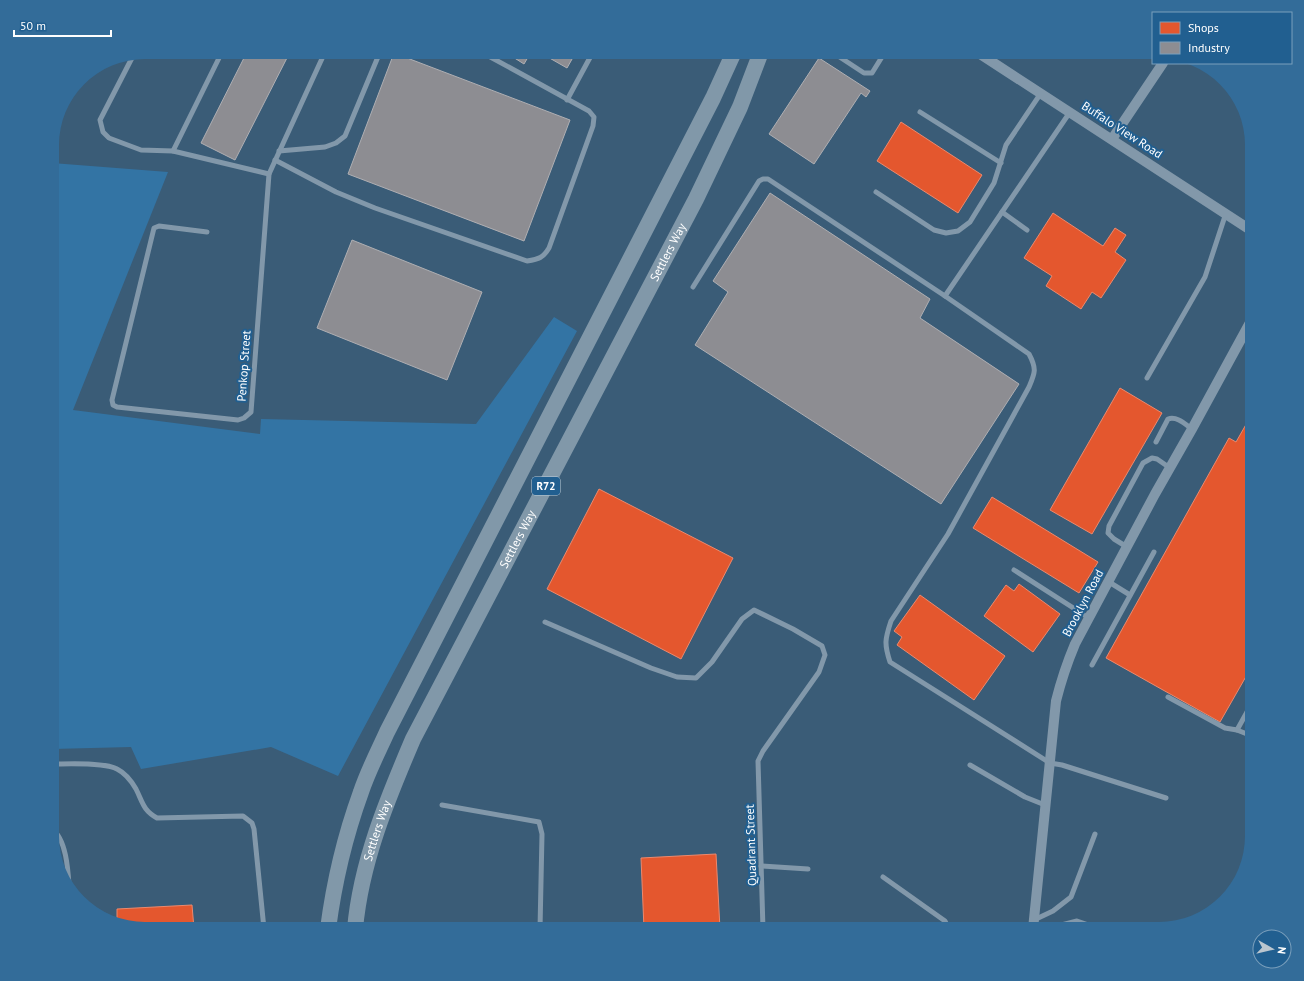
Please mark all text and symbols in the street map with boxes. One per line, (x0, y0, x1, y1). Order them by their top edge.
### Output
scale bar (14, 12, 111, 38)
legend (1152, 12, 1292, 64)
text: 50 m (20, 18, 46, 33)
text: Shops (1188, 20, 1219, 35)
text: Industry (1188, 40, 1230, 55)
street label: Buffalo View Road (1079, 98, 1165, 161)
street label: Settlers Way (646, 220, 689, 284)
street label: Penkop Street (234, 330, 253, 402)
road number: R72 (532, 477, 560, 495)
street label: Settlers Way (496, 507, 539, 571)
street label: Brooklyn Road (1059, 567, 1107, 639)
street label: Settlers Way (360, 798, 394, 863)
street label: Quadrant Street (742, 804, 759, 886)
north arrow (1252, 929, 1292, 969)
text: N (1274, 946, 1289, 955)

